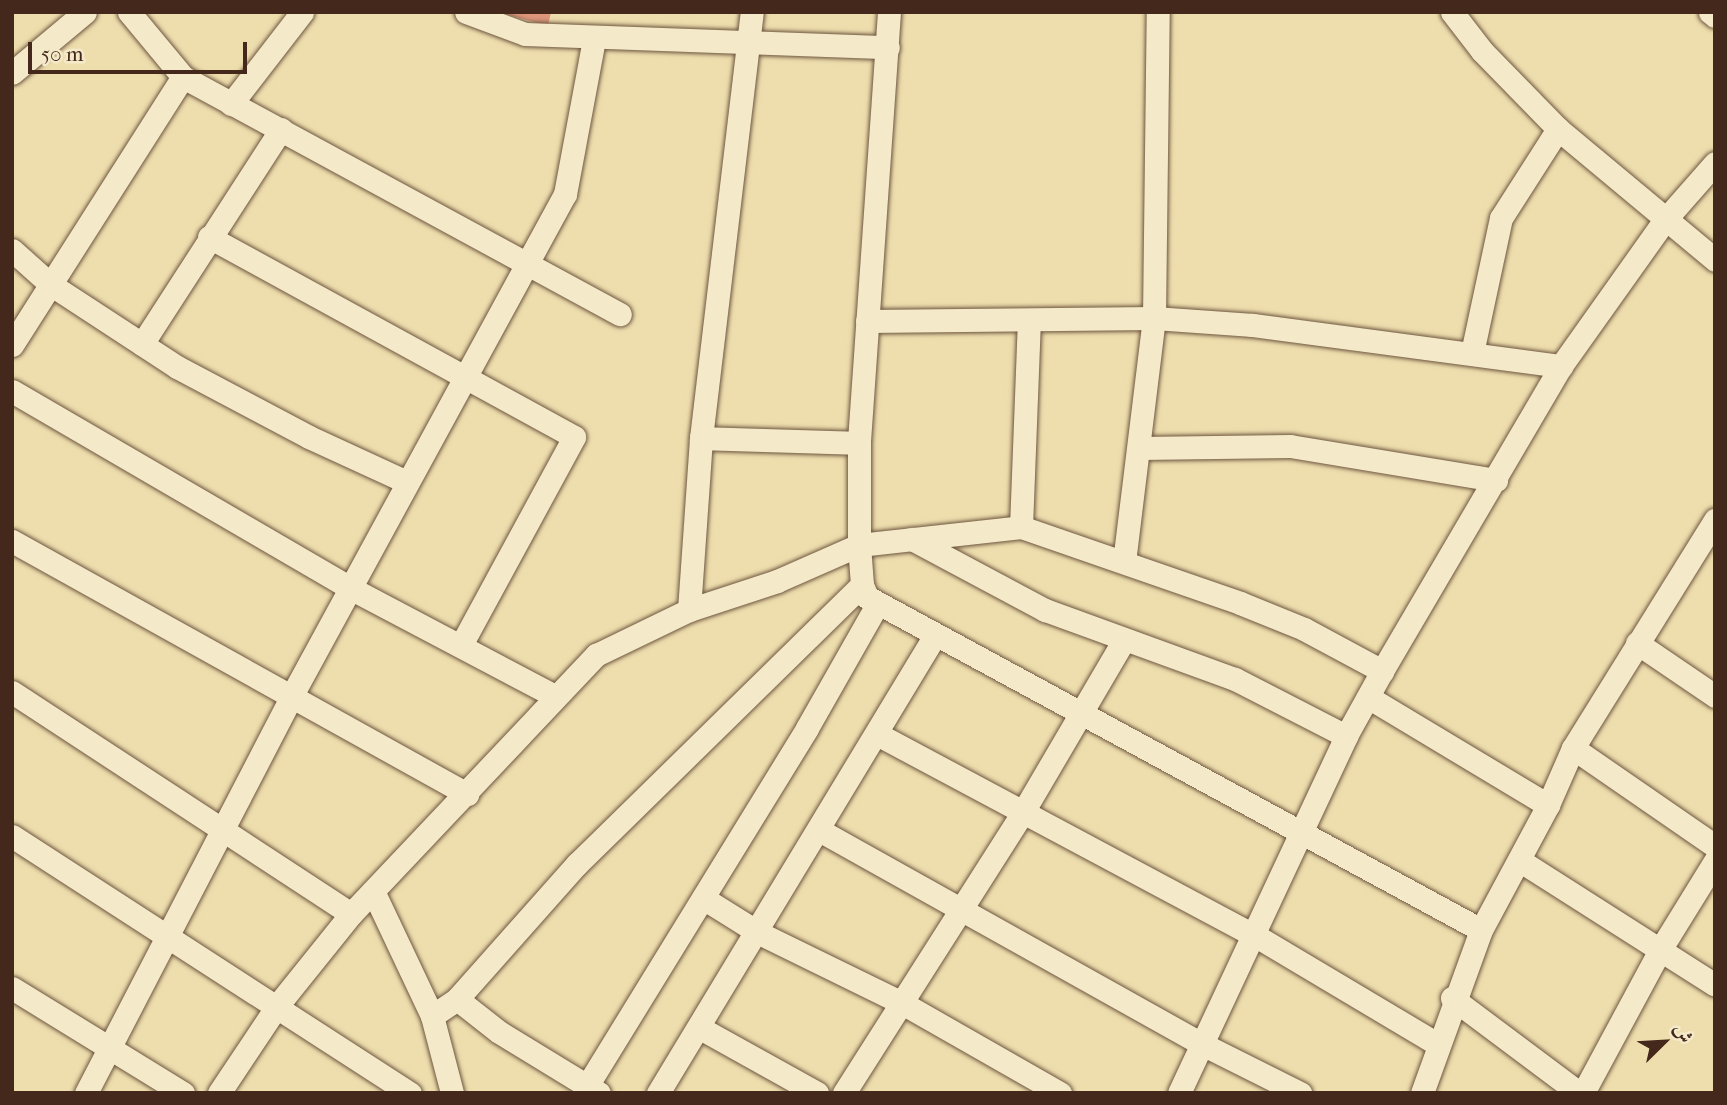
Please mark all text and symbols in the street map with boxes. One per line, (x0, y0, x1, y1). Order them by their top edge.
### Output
scale bar (32, 28, 250, 72)
text: 50 m (41, 42, 84, 66)
north arrow (1629, 1007, 1699, 1077)
text: ش (1669, 1020, 1697, 1047)

